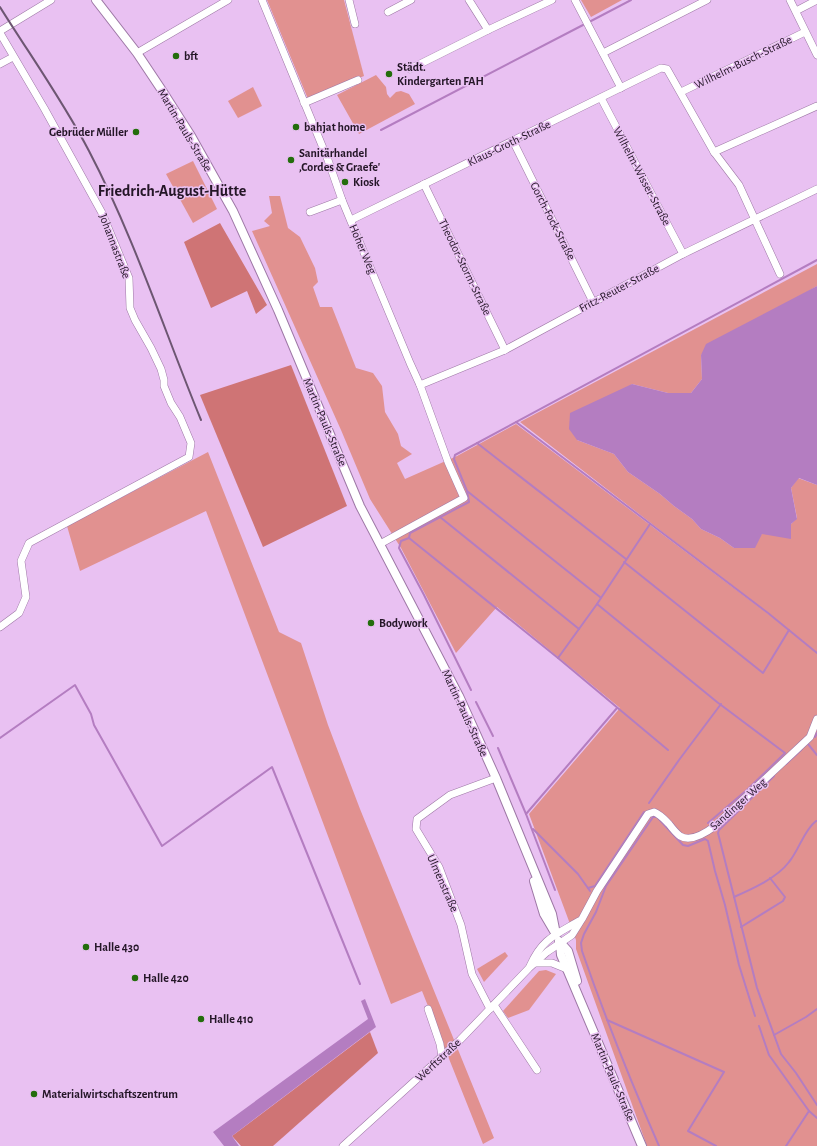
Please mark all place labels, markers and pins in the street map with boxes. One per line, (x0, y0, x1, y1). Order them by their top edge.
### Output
place label: bft (184, 50, 198, 62)
marker: bft (171, 51, 181, 61)
place label: Städt. Kindergarten FAH (397, 61, 484, 87)
marker: Städt. Kindergarten FAH (384, 69, 394, 79)
place label: bahjat home (304, 121, 365, 134)
marker: bahjat home (291, 122, 301, 132)
place label: Gebrüder Müller (49, 126, 129, 138)
marker: Gebrüder Müller (131, 127, 141, 137)
place label: Sanitärhandel ,Cordes & Graefe' (299, 147, 380, 173)
marker: Sanitärhandel ,Cordes & Graefe' (286, 155, 296, 165)
place label: Kiosk (353, 176, 380, 188)
marker: Kiosk (340, 177, 350, 187)
place label: Bodywork (379, 617, 428, 630)
marker: Bodywork (366, 618, 376, 628)
place label: Halle 430 (94, 941, 139, 953)
marker: Halle 430 (81, 942, 91, 952)
place label: Halle 420 (143, 972, 189, 984)
marker: Halle 420 (130, 973, 140, 983)
place label: Halle 410 (209, 1013, 253, 1025)
marker: Halle 410 (196, 1014, 206, 1024)
place label: Materialwirtschaftszentrum (42, 1088, 178, 1100)
marker: Materialwirtschaftszentrum (29, 1089, 39, 1099)

